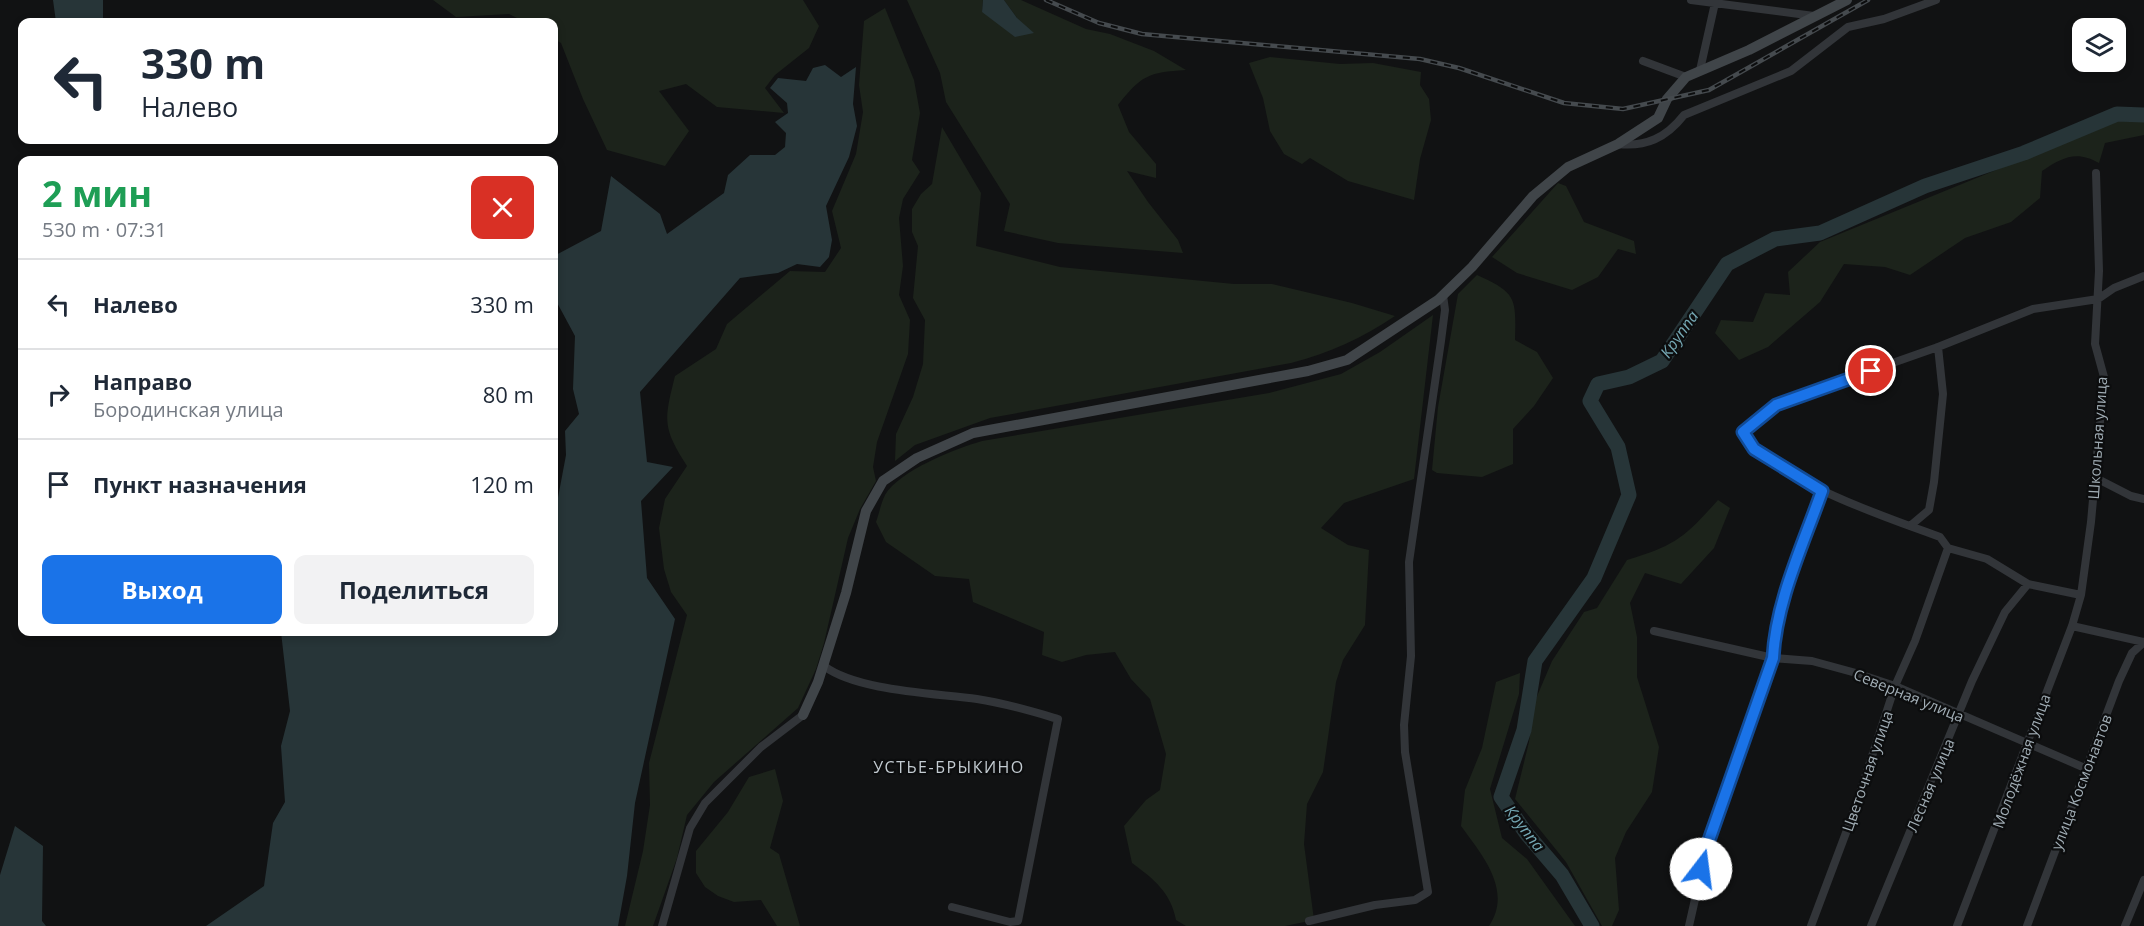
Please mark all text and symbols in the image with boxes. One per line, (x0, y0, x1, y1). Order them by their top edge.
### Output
map controls (2072, 18, 2126, 72)
button: layers (2072, 18, 2126, 72)
text: 330 m (141, 34, 265, 91)
icon: left (42, 42, 120, 120)
text: Налево (141, 88, 238, 125)
text: 2 мин (42, 169, 152, 218)
button: close (471, 176, 534, 239)
text: 530 m · 07:31 (42, 216, 167, 243)
icon: left (42, 288, 75, 321)
text: Налево (93, 289, 178, 319)
text: 330 m (470, 289, 534, 319)
water label: Круппа (1655, 306, 1703, 362)
pin (1845, 345, 1896, 396)
icon: arrive (1854, 354, 1887, 387)
text: Направо (93, 366, 192, 396)
street label: Школьная улица (2083, 376, 2111, 500)
icon: right (42, 378, 75, 411)
text: 80 m (483, 379, 534, 409)
text: Бородинская улица (93, 396, 284, 423)
icon: arrive (42, 468, 75, 501)
text: Пункт назначения (93, 469, 307, 499)
text: 120 m (470, 469, 534, 499)
button: Выход (42, 555, 282, 624)
button: Поделиться (294, 555, 534, 624)
street label: Северная улица (1851, 664, 1967, 726)
street label: Молодёжная улица (1987, 691, 2055, 831)
street label: Цветочная улица (1837, 708, 1897, 834)
street label: улица Космонавтов (2046, 711, 2116, 853)
street label: Лесная улица (1901, 735, 1959, 835)
district label: УСТЬЕ-БРЫКИНО (873, 756, 1025, 778)
water label: Круппа (1500, 800, 1550, 856)
position arrow (1669, 837, 1733, 901)

